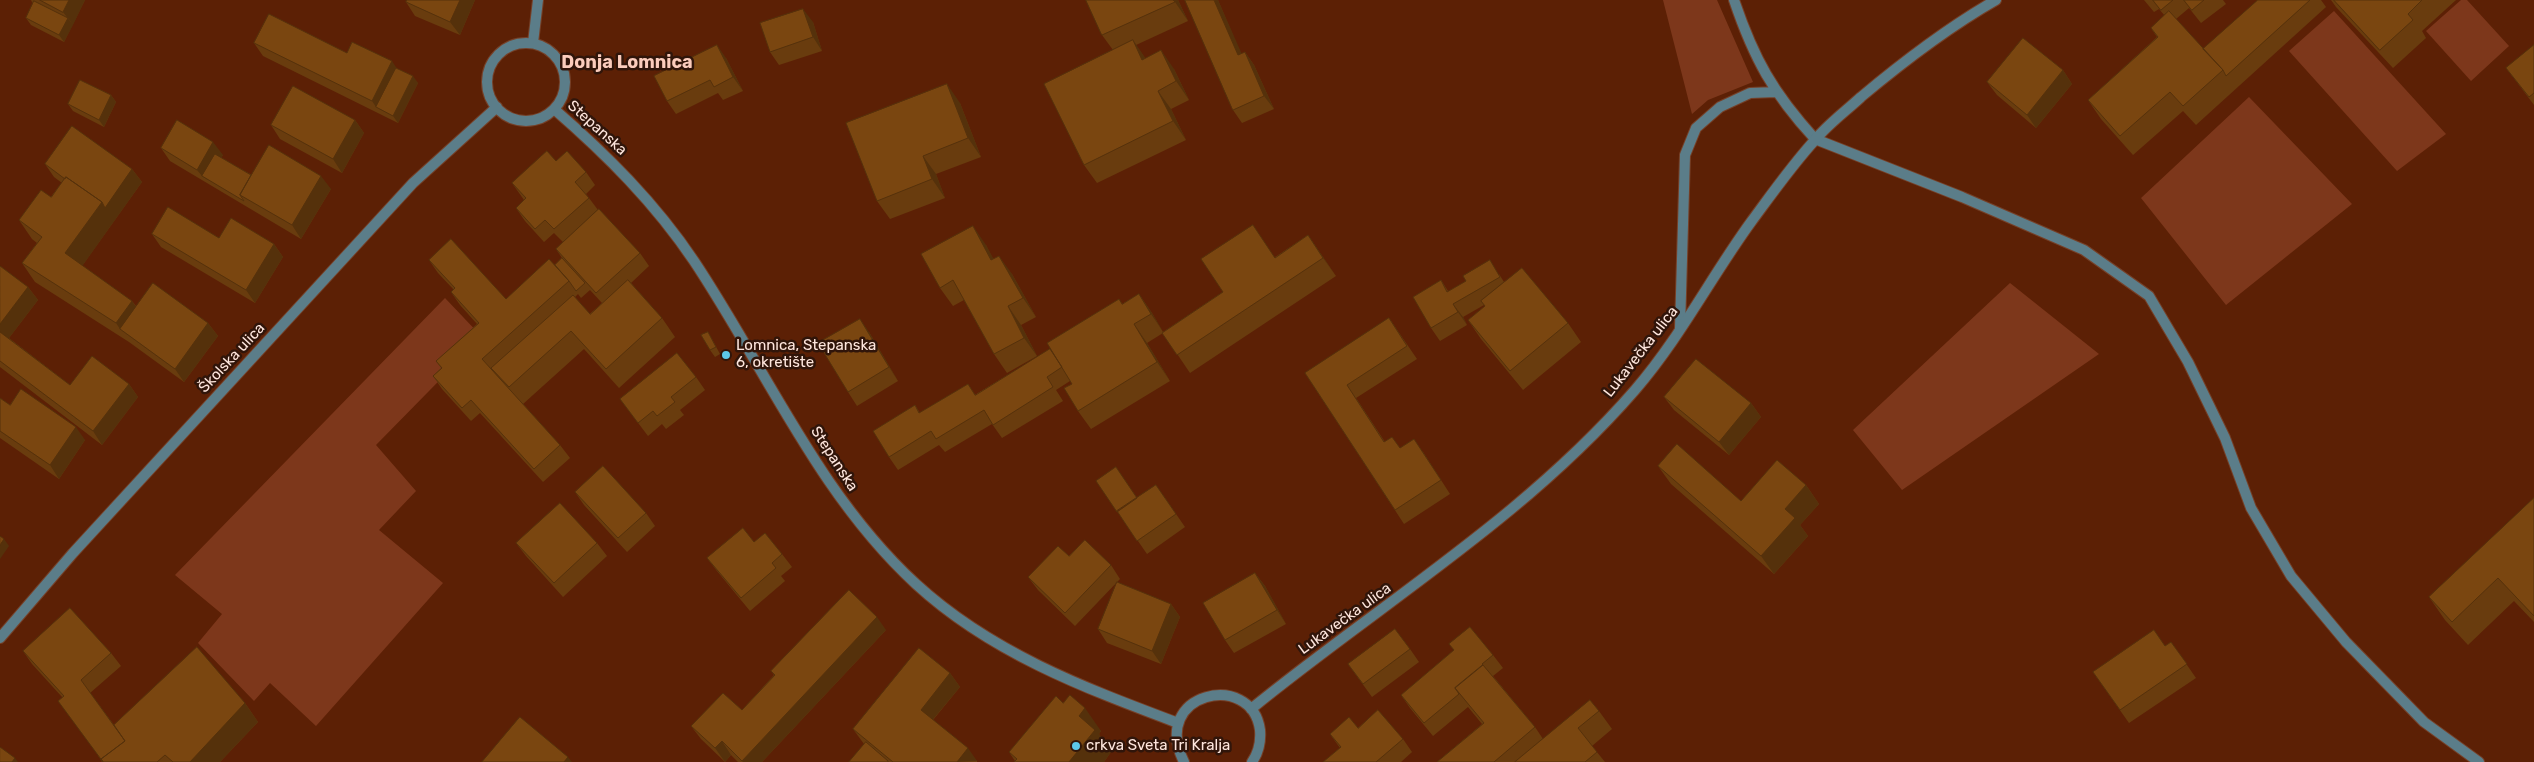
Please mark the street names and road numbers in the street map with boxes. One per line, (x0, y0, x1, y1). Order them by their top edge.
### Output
street label: Stepanska (564, 97, 630, 159)
street label: Lukavečka ulica (1600, 303, 1682, 401)
street label: Školska ulica (195, 319, 269, 397)
street label: Stepanska (806, 423, 862, 495)
street label: Lukavečka ulica (1295, 579, 1395, 659)

